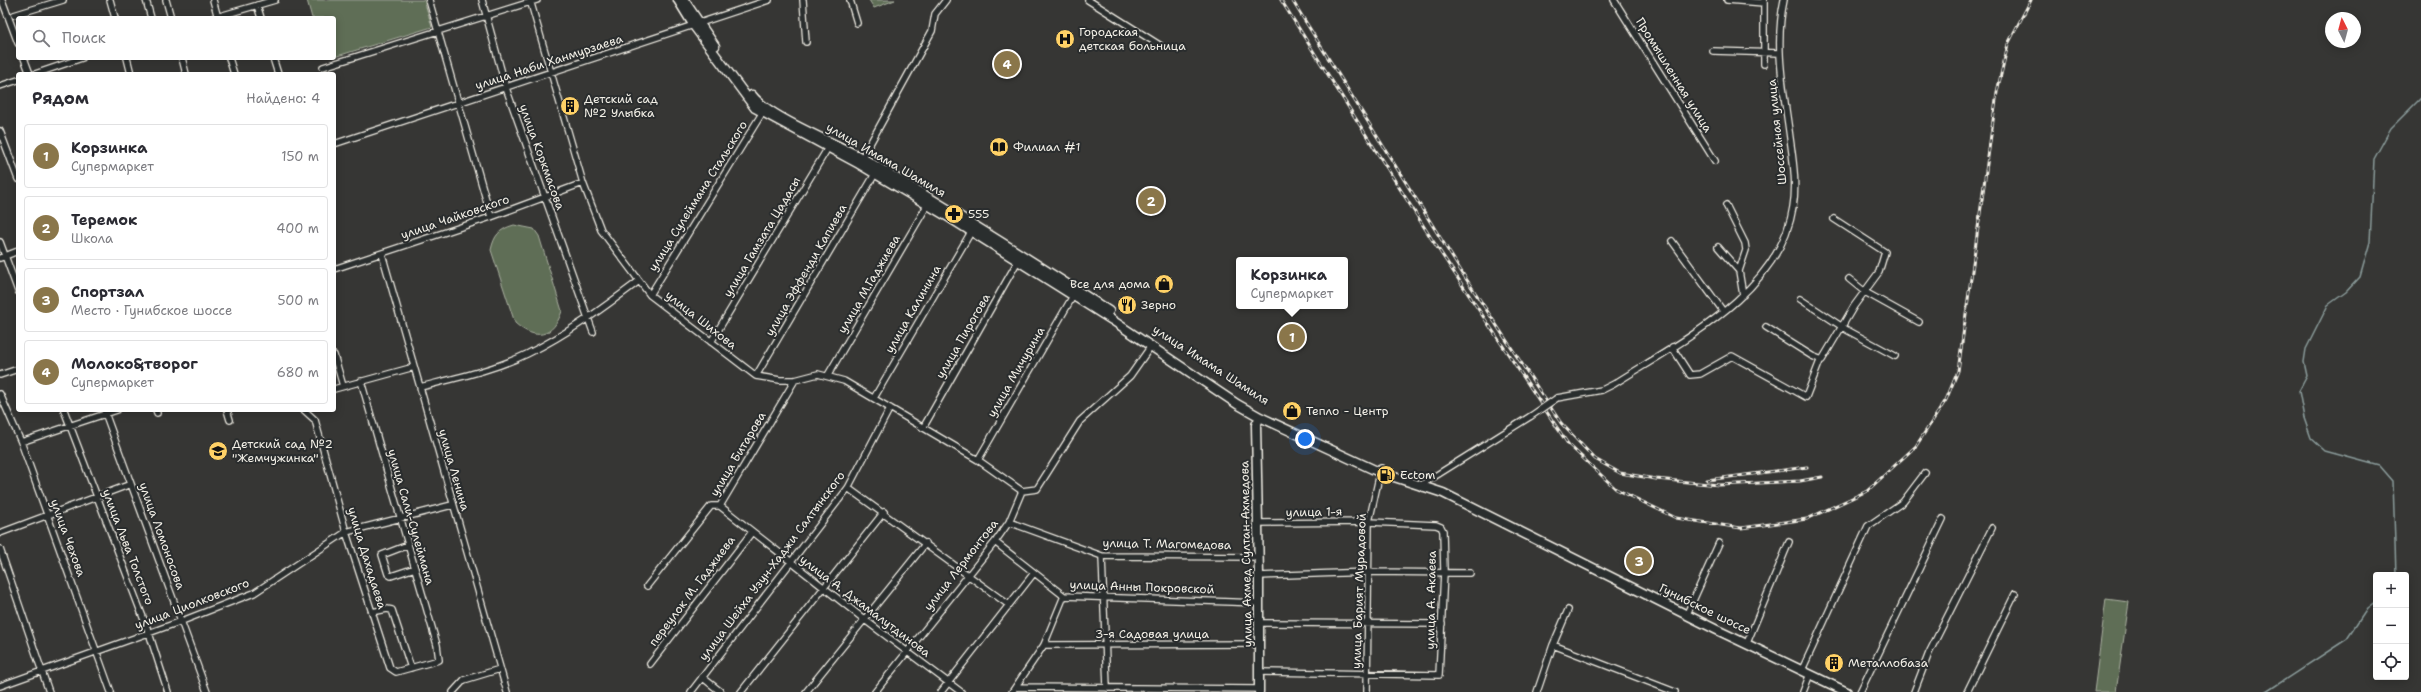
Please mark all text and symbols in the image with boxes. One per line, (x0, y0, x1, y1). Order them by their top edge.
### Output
north arrow (2325, 12, 2361, 48)
street label: Промышленная улица (1632, 15, 1716, 136)
search box (16, 16, 336, 60)
place label: Городская детская больница (1079, 24, 1186, 54)
icon: search (30, 27, 52, 49)
text: Поиск (62, 28, 106, 48)
hospital icon: Городская детская больница (1054, 28, 1076, 50)
street label: улица Наби Ханмурзаева (473, 30, 625, 93)
pin: 4 (994, 49, 1020, 79)
street label: Шоссейная улица (1763, 78, 1791, 186)
text: Рядом (32, 87, 89, 109)
text: Найдено: 4 (246, 90, 320, 107)
place label: Детский сад №2 Улыбка (584, 91, 658, 121)
building icon: Детский сад №2 Улыбка (559, 95, 581, 117)
street label: улица Коркмасова (515, 102, 569, 213)
street label: улица Сулеймана Стальского (645, 118, 751, 274)
street label: улица Имама Шамиля (823, 119, 949, 201)
library icon: Филиал #1 (988, 136, 1010, 158)
text: Корзинка (71, 138, 147, 158)
place label: Филиал #1 (1013, 139, 1081, 155)
text: 1 (43, 148, 49, 165)
text: 150 m (281, 148, 319, 165)
text: Супермаркет (71, 158, 154, 175)
street label: улица Гамзата Цадасы (720, 174, 804, 300)
pin: 2 (1138, 186, 1164, 216)
street label: улица Чайковского (399, 191, 511, 243)
street label: улица Эффенди Капиева (762, 201, 851, 339)
pharmacy icon: 555 (943, 203, 965, 225)
place label: 555 (968, 206, 989, 222)
text: Теремок (71, 210, 137, 230)
text: 2 (41, 220, 51, 237)
text: 400 m (276, 220, 319, 237)
text: Школа (71, 230, 113, 247)
street label: улица М.Гаджиева (834, 231, 904, 336)
popup (1236, 257, 1348, 309)
street label: улица Калинина (881, 262, 945, 356)
text: Корзинка (1251, 265, 1327, 285)
shop icon: Все для дома (1153, 273, 1175, 295)
place label: Все для дома (1070, 276, 1151, 292)
text: Спортзал (71, 282, 144, 302)
text: Супермаркет (1251, 285, 1333, 302)
street label: улица Шихова (662, 287, 741, 353)
street label: улица Пирогова (932, 290, 994, 381)
text: 3 (41, 292, 51, 309)
text: 500 m (277, 292, 319, 309)
restaurant icon: Зерно (1116, 294, 1138, 316)
place label: Зерно (1141, 297, 1176, 313)
text: Место · Гунибское шоссе (71, 302, 232, 319)
street label: улица Имама Шамиля (1150, 321, 1272, 409)
pin: 1 (1279, 322, 1305, 352)
street label: улица Мичурина (984, 323, 1049, 420)
text: Молоко&творог (71, 354, 198, 374)
text: 4 (41, 364, 51, 381)
text: 680 m (277, 364, 319, 381)
text: Супермаркет (71, 374, 154, 391)
shop icon: Тепло - Центр (1281, 400, 1303, 422)
place label: Тепло - Центр (1306, 403, 1389, 419)
street label: улица Битарова (706, 408, 770, 499)
street label: улица Ленина (435, 427, 473, 513)
your location (1295, 429, 1315, 449)
place label: Детский сад №2 "Жемчужинка" (232, 436, 333, 466)
school or university icon: Детский сад №2 "Жемчужинка" (207, 440, 229, 462)
street label: улица Сали-Сулеймана (384, 447, 438, 587)
street label: улица Ахмед Султан-Ахмедова (1236, 460, 1256, 648)
fuel station icon: Ectom (1375, 464, 1397, 486)
place label: Ectom (1400, 467, 1435, 483)
street label: улица Шейха Узун-Хаджи Салтынского (695, 468, 849, 664)
street label: улица Ломоносова (135, 480, 189, 592)
street label: улица Льва Толстого (99, 487, 157, 607)
street label: улица Чехова (47, 497, 90, 579)
street label: улица 1-я (1286, 504, 1342, 520)
street label: улица Дахадаева (344, 505, 390, 612)
street label: улица Барият Мурадовой (1348, 513, 1370, 669)
street label: улица Лермонтова (920, 515, 1002, 614)
street label: переулок М. Гаджиева (645, 532, 739, 649)
street label: улица Т. Магомедова (1103, 535, 1232, 553)
pin: 3 (1626, 546, 1652, 576)
street label: улица А. Акаева (1422, 550, 1440, 649)
street label: улица А. Джамалутдинова (796, 551, 934, 661)
map controls (2373, 572, 2409, 680)
button: + (2373, 572, 2409, 608)
street label: улица Циолковского (133, 575, 251, 633)
street label: улица Анны Покровской (1069, 576, 1215, 598)
street label: Гунибское шоссе (1656, 580, 1754, 638)
button: − (2373, 608, 2409, 644)
street label: 3-я Садовая улица (1095, 626, 1210, 642)
button: locate (2373, 644, 2409, 680)
building icon: Металлобаза (1823, 652, 1845, 674)
place label: Металлобаза (1848, 655, 1929, 671)

